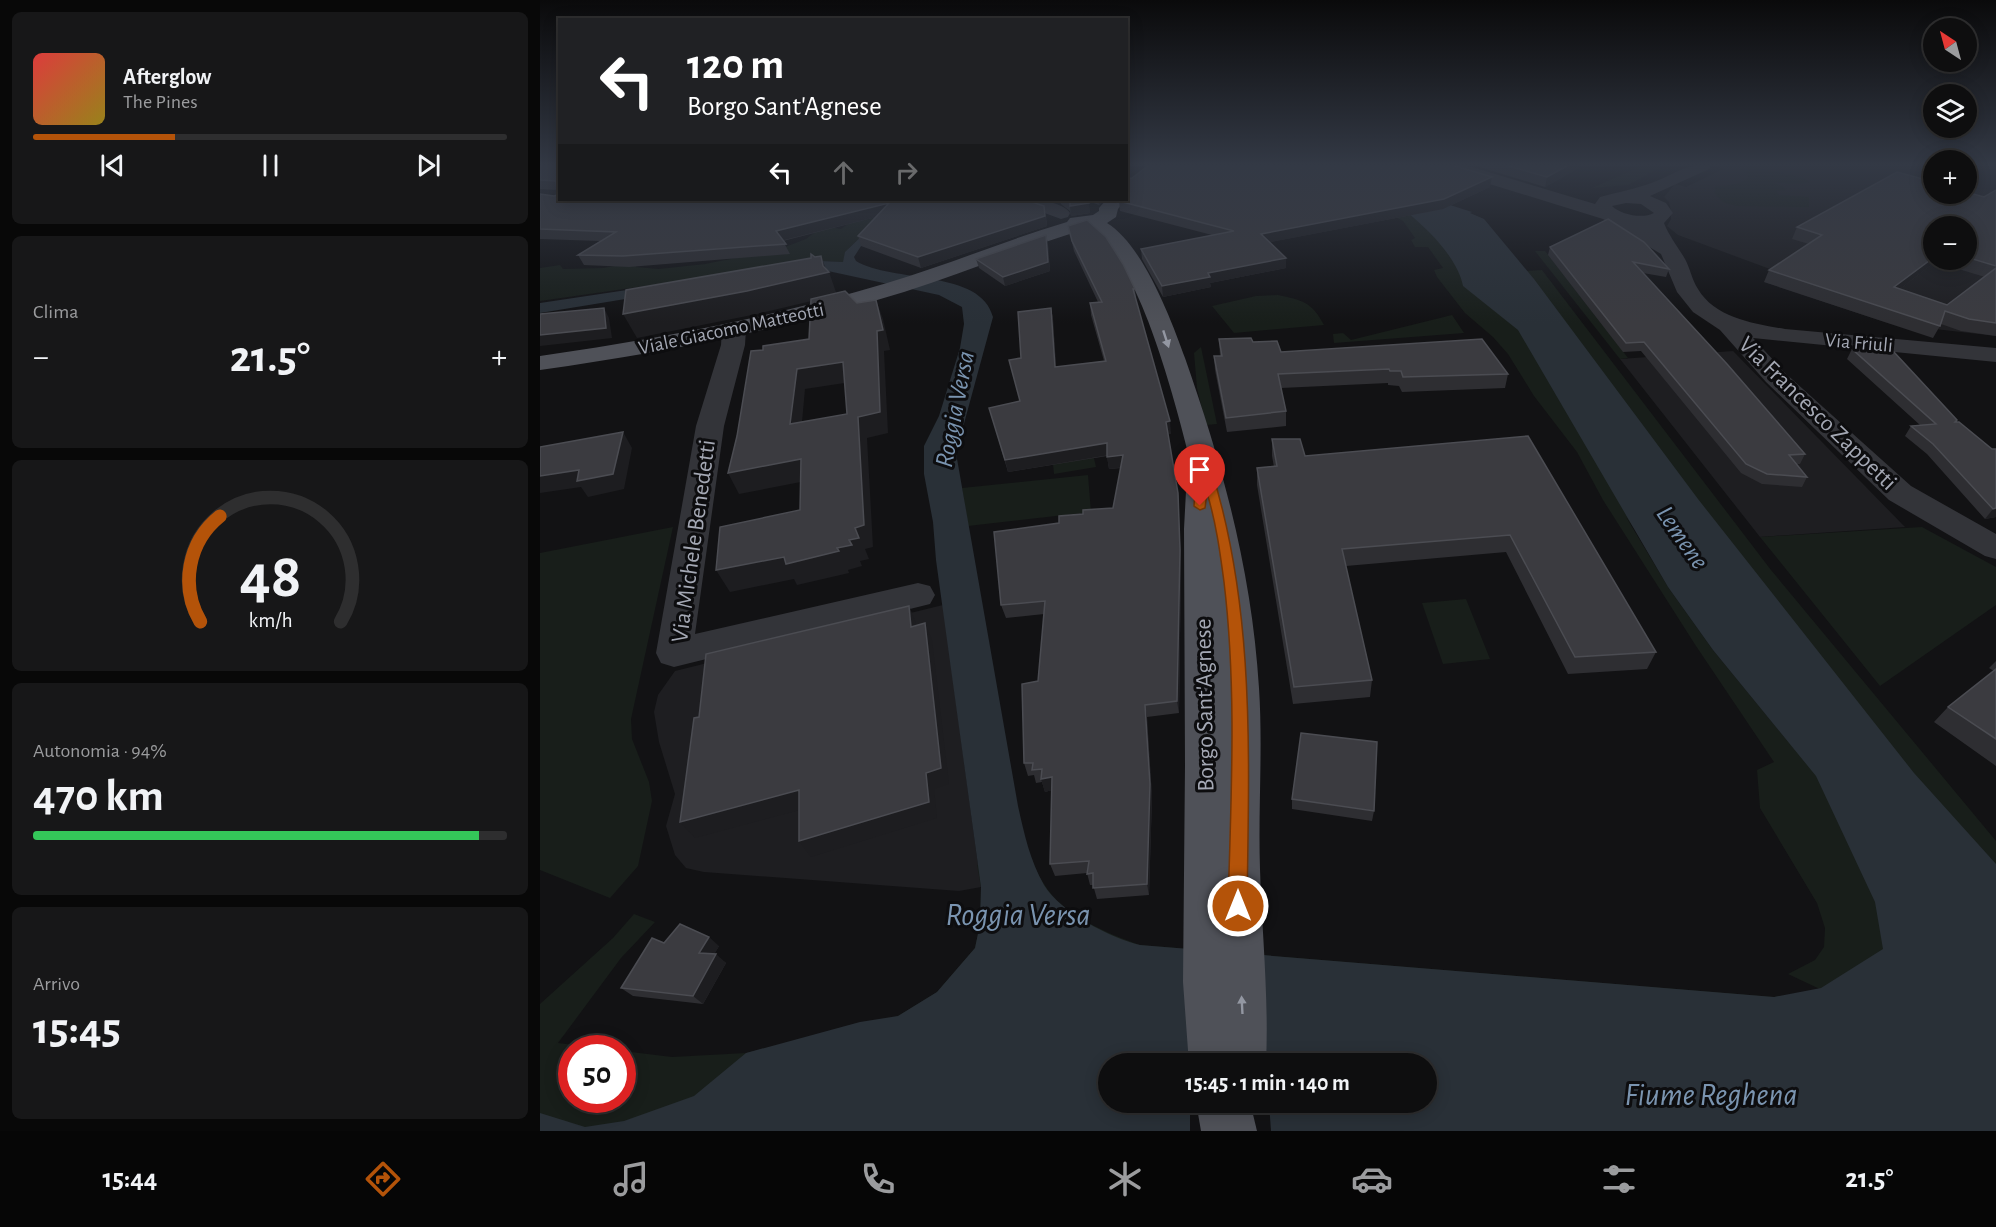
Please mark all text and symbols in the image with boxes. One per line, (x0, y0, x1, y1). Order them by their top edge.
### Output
north arrow (1923, 18, 1977, 72)
map controls (1923, 18, 1977, 270)
icon: left (588, 42, 666, 120)
text: 120 m (687, 44, 784, 86)
text: Afterglow (123, 66, 211, 88)
button: layers (1923, 84, 1977, 138)
text: The Pines (123, 92, 198, 112)
text: Borgo Sant'Agnese (687, 93, 882, 120)
icon: previous (96, 149, 129, 182)
icon: pause (254, 149, 287, 182)
icon: next (412, 149, 445, 182)
button: + (1923, 150, 1977, 204)
icon: left (764, 156, 797, 189)
icon: ahead (827, 156, 860, 189)
icon: right (890, 156, 923, 189)
button: − (1923, 216, 1977, 270)
street label: Viale Giacomo Matteotti (637, 300, 826, 358)
text: Clima (33, 302, 78, 322)
one-way arrow (1162, 330, 1172, 348)
street label: Via Friuli (1824, 330, 1894, 356)
street label: Via Francesco Zappetti (1734, 332, 1901, 495)
text: 21.5° (230, 335, 310, 380)
text: − (33, 341, 49, 374)
text: + (491, 341, 507, 374)
water label: Roggia Versa (931, 349, 979, 469)
street label: Via Michele Benedetti (668, 438, 720, 644)
pin (1174, 444, 1225, 506)
icon: arrive (1183, 453, 1216, 486)
water label: Lemene (1651, 501, 1713, 574)
text: 48 (239, 547, 301, 609)
text: km/h (248, 611, 292, 632)
street label: Borgo Sant'Agnese (1191, 618, 1219, 792)
text: Autonomia · 94% (33, 741, 167, 761)
text: 470 km (33, 774, 164, 819)
position arrow (1206, 874, 1270, 938)
water label: Roggia Versa (946, 899, 1090, 931)
text: Arrivo (33, 974, 80, 994)
one-way arrow (1237, 996, 1246, 1015)
text: 15:45 (33, 1007, 121, 1052)
speed limit sign: 50 (558, 1035, 636, 1113)
text: 15:45 · 1 min · 140 m (1185, 1072, 1350, 1094)
water label: Fiume Reghena (1624, 1079, 1798, 1111)
icon: directions (362, 1158, 404, 1200)
icon: music (610, 1158, 652, 1200)
icon: phone (857, 1158, 899, 1200)
icon: climate (1104, 1158, 1146, 1200)
icon: car (1351, 1158, 1393, 1200)
icon: filters (1598, 1158, 1640, 1200)
text: 15:44 (103, 1165, 157, 1192)
text: 21.5° (1845, 1165, 1893, 1192)

